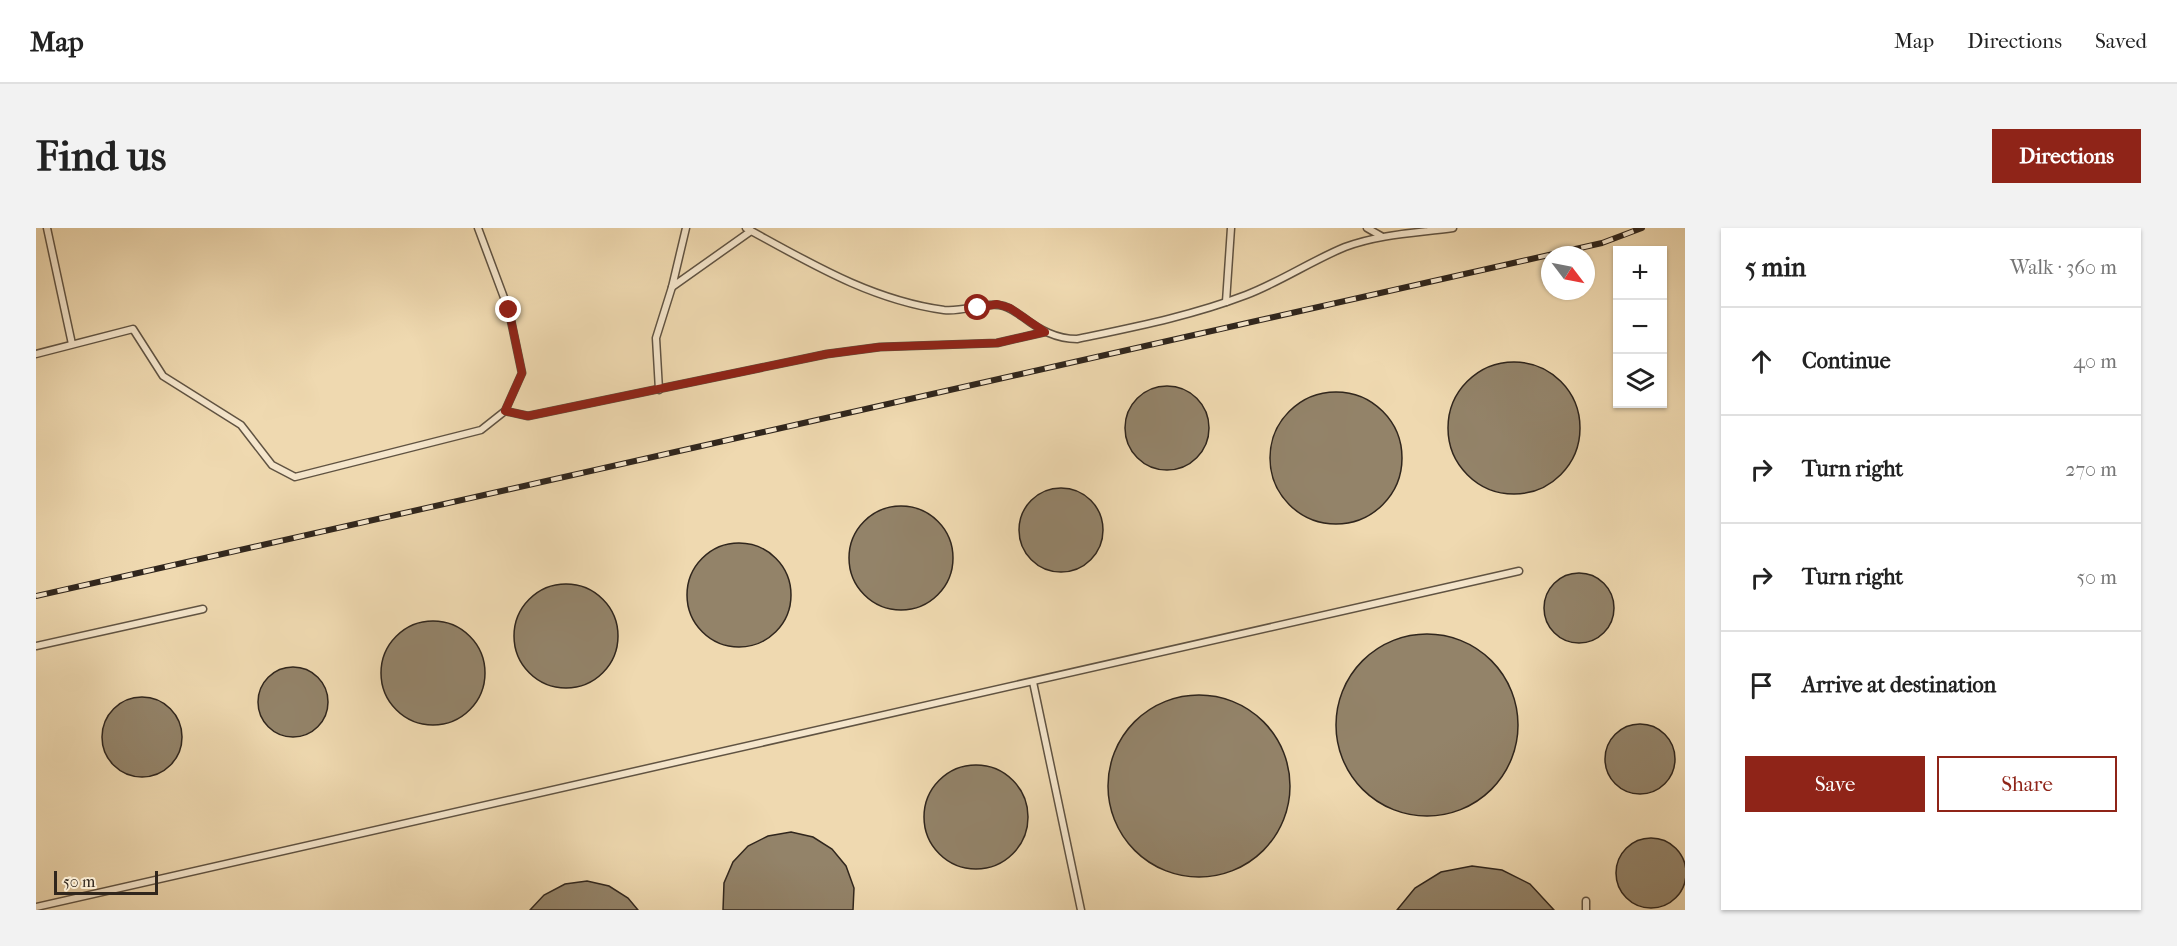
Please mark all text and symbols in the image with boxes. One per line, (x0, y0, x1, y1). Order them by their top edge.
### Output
text: Map (30, 25, 84, 58)
text: Map (1894, 29, 1934, 53)
text: Directions (1967, 29, 2062, 53)
text: Saved (2095, 29, 2147, 53)
button: Directions (1992, 129, 2141, 183)
text: Find us (36, 132, 166, 181)
north arrow (1541, 246, 1595, 300)
map controls (1613, 246, 1667, 408)
button: + (1613, 246, 1667, 300)
text: 5 min (1745, 252, 1806, 283)
text: Walk · 360 m (2010, 256, 2117, 279)
route start (964, 294, 990, 320)
route end (495, 296, 521, 322)
button: − (1613, 300, 1667, 354)
icon: ahead (1745, 345, 1778, 378)
text: Continue (1802, 348, 1891, 374)
text: 40 m (2073, 350, 2117, 373)
button: layers (1613, 354, 1667, 408)
icon: right (1745, 453, 1778, 486)
text: Turn right (1802, 456, 1903, 482)
text: 270 m (2065, 458, 2117, 481)
icon: right (1745, 561, 1778, 594)
text: Turn right (1802, 564, 1903, 590)
text: 50 m (2076, 566, 2117, 589)
icon: arrive (1745, 669, 1778, 702)
text: Arrive at destination (1802, 672, 1996, 698)
button: Save (1745, 756, 1925, 812)
button: Share (1937, 756, 2117, 812)
scale bar (54, 868, 158, 896)
text: 50 m (63, 872, 95, 891)

